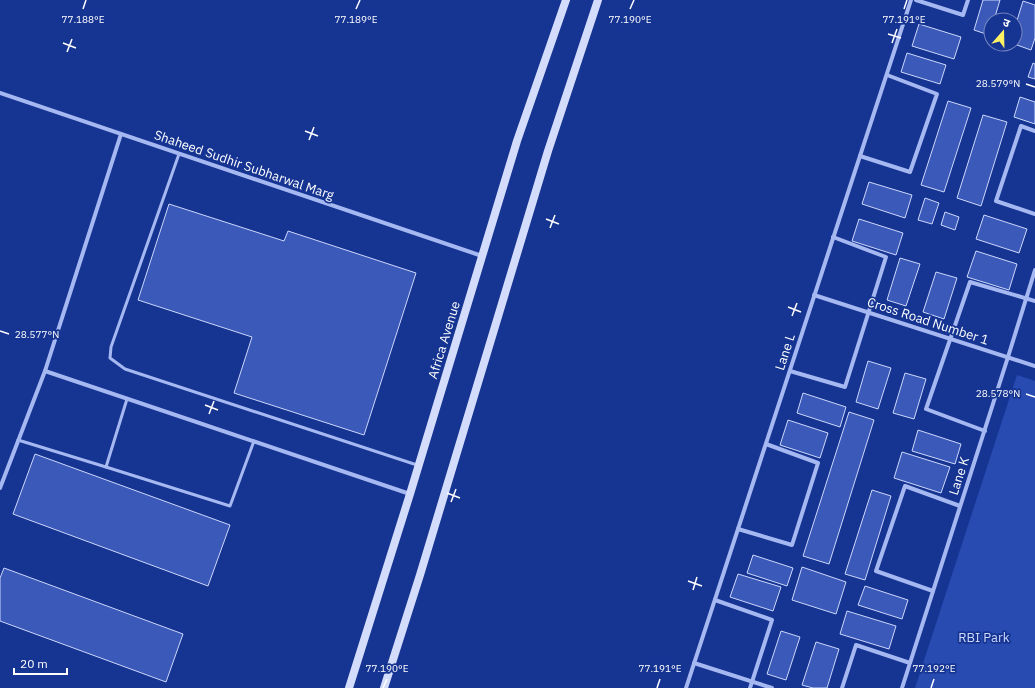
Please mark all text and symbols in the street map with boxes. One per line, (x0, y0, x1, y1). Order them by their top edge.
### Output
north arrow (983, 12, 1023, 52)
text: 77.188°E (61, 13, 105, 26)
text: 77.189°E (334, 13, 378, 26)
text: 77.190°E (608, 13, 652, 26)
text: 77.191°E (882, 13, 926, 26)
text: उ (1001, 15, 1012, 30)
text: 28.579°N (976, 77, 1020, 90)
street label: Shaheed Sudhir Subharwal Marg (152, 126, 336, 204)
street label: Cross Road Number 1 (865, 293, 991, 349)
street label: Africa Avenue (424, 299, 464, 381)
text: 28.577°N (15, 328, 59, 341)
street label: Lane L (771, 331, 799, 372)
text: 28.578°N (976, 387, 1020, 400)
street label: Lane K (945, 455, 973, 497)
park label: RBI Park (958, 629, 1010, 646)
scale bar (14, 650, 67, 676)
text: 20 m (20, 656, 48, 671)
text: 77.190°E (365, 662, 409, 675)
text: 77.191°E (638, 662, 682, 675)
text: 77.192°E (912, 662, 956, 675)

